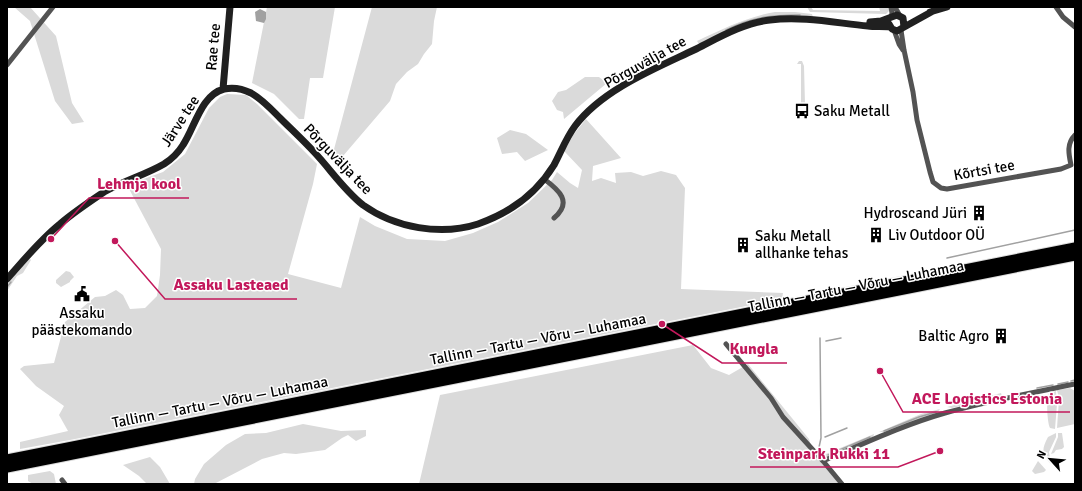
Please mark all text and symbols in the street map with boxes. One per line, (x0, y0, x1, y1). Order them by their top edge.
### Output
street label: Rae tee (202, 23, 224, 71)
street label: Põrguvälja tee (601, 32, 689, 92)
street label: Järve tee (157, 92, 203, 150)
bus stop icon: Saku Metall (793, 102, 811, 120)
place label: Saku Metall (814, 102, 890, 120)
street label: Põrguvälja tee (300, 120, 376, 198)
street label: Kõrtsi tee (952, 156, 1016, 184)
callout: Lehmja kool (89, 170, 189, 198)
text: Lehmja kool (97, 174, 181, 194)
place label: Hydroscand Jüri (864, 204, 967, 222)
building icon: Hydroscand Jüri (970, 204, 988, 222)
building icon: Liv Outdoor OÜ (867, 226, 885, 244)
place label: Liv Outdoor OÜ (888, 226, 985, 244)
place label: Saku Metall allhanke tehas (755, 227, 849, 262)
building icon: Saku Metall allhanke tehas (734, 236, 752, 254)
street label: Tallinn — Tartu — Võru — Luhamaa (747, 256, 965, 316)
callout: Assaku Lasteaed (165, 271, 297, 299)
text: Assaku Lasteaed (173, 275, 289, 295)
public building icon: Assaku päästekomando (73, 285, 91, 303)
place label: Assaku päästekomando (32, 304, 133, 339)
street label: Tallinn — Tartu — Võru — Luhamaa (429, 309, 647, 369)
place label: Baltic Agro (918, 327, 989, 345)
building icon: Baltic Agro (992, 327, 1010, 345)
callout: Kungla (722, 335, 787, 363)
text: Kungla (729, 339, 779, 359)
street label: Tallinn — Tartu — Võru — Luhamaa (111, 372, 329, 432)
callout: ACE Logistics Estonia (903, 384, 1070, 412)
text: ACE Logistics Estonia (912, 389, 1062, 409)
callout: Steinpark Rukki 11 (750, 439, 898, 467)
north arrow (1030, 439, 1070, 479)
text: Steinpark Rukki 11 (758, 444, 890, 464)
text: N (1034, 448, 1049, 461)

